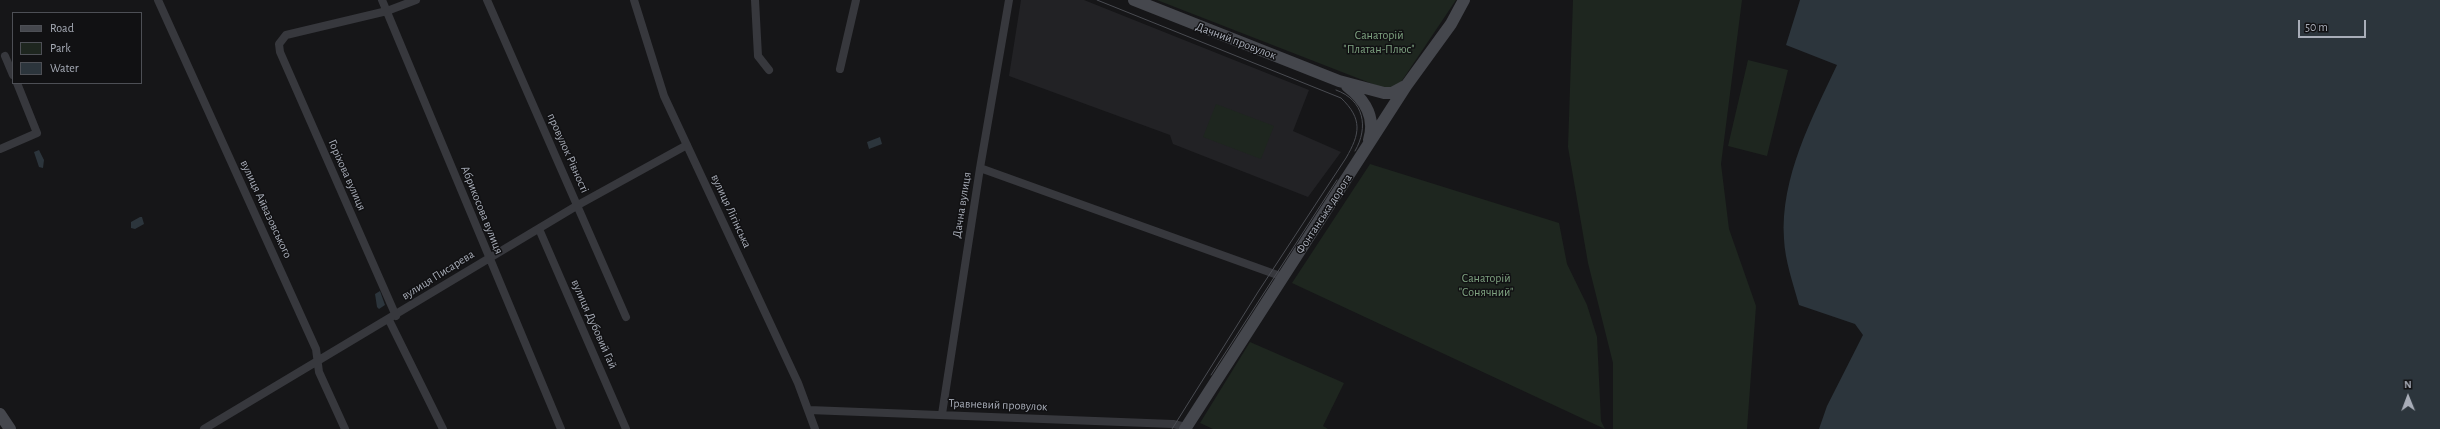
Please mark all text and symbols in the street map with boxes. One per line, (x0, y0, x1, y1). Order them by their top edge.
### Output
legend (12, 12, 142, 84)
scale bar (2300, 12, 2368, 38)
street label: Дачний провулок (1194, 19, 1278, 63)
text: 50 m (2305, 21, 2328, 33)
text: Road (50, 22, 74, 34)
park label: Санаторій "Платан-Плюс" (1343, 28, 1415, 56)
text: Park (50, 42, 71, 54)
text: Water (50, 62, 79, 74)
street label: провулок Рівності (544, 111, 592, 195)
street label: Горіхова вулиця (325, 137, 369, 213)
street label: вулиця Айвазовського (237, 158, 295, 260)
street label: Абрикосова вулиця (458, 164, 506, 256)
street label: Дачна вулиця (950, 171, 974, 239)
street label: Фонтанська дорога (1293, 171, 1355, 257)
street label: вулиця Лігінська (708, 172, 754, 250)
street label: вулиця Писарева (399, 247, 477, 303)
park label: Санаторій "Сонячний" (1459, 271, 1513, 299)
street label: вулиця Дубовий Гай (568, 277, 620, 371)
north arrow (2388, 377, 2428, 417)
text: N (2404, 379, 2412, 390)
street label: Травневий провулок (948, 396, 1048, 414)

